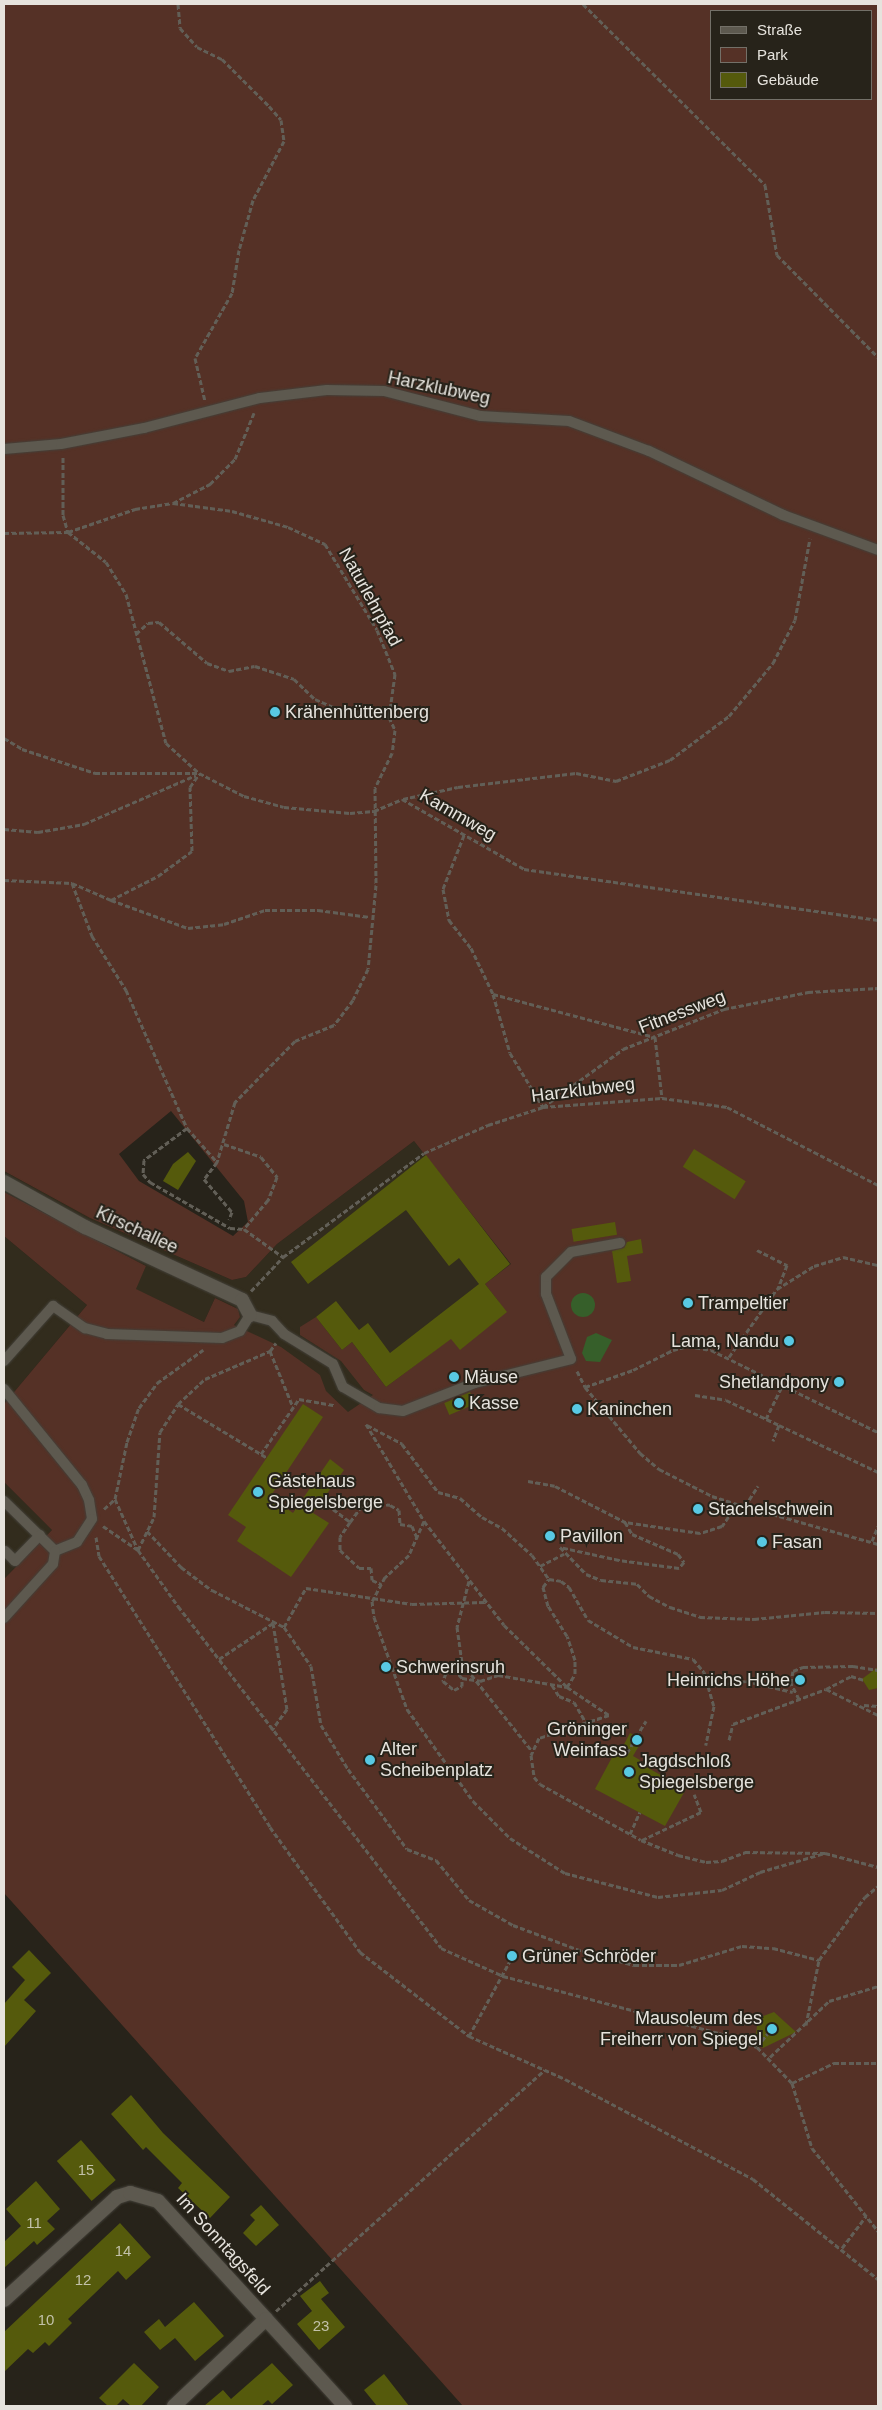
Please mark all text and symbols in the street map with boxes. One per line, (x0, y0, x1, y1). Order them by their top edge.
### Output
legend (710, 10, 872, 100)
text: Straße (757, 21, 802, 38)
text: Park (757, 46, 788, 63)
text: Gebäude (757, 71, 819, 88)
street label: Harzklubweg (386, 367, 492, 409)
street label: Naturlehrpfad (334, 544, 406, 650)
place label: Krähenhüttenberg (285, 701, 429, 723)
marker: Krähenhüttenberg (269, 706, 281, 718)
street label: Kammweg (416, 784, 500, 846)
street label: Fitnessweg (636, 986, 728, 1038)
street label: Harzklubweg (530, 1073, 636, 1107)
street label: Kirschallee (93, 1202, 181, 1258)
place label: Trampeltier (698, 1292, 788, 1314)
marker: Trampeltier (682, 1297, 694, 1309)
place label: Lama, Nandu (671, 1330, 779, 1352)
marker: Lama, Nandu (783, 1335, 795, 1347)
place label: Mäuse (464, 1366, 518, 1388)
marker: Mäuse (448, 1371, 460, 1383)
place label: Shetlandpony (719, 1371, 829, 1393)
marker: Shetlandpony (833, 1376, 845, 1388)
place label: Kasse (469, 1392, 519, 1414)
marker: Kasse (453, 1397, 465, 1409)
place label: Kaninchen (587, 1398, 672, 1420)
marker: Kaninchen (571, 1403, 583, 1415)
place label: Gästehaus Spiegelsberge (268, 1471, 383, 1514)
marker: Gästehaus Spiegelsberge (252, 1486, 264, 1498)
place label: Stachelschwein (708, 1498, 833, 1520)
marker: Stachelschwein (692, 1503, 704, 1515)
place label: Pavillon (560, 1525, 623, 1547)
marker: Pavillon (544, 1530, 556, 1542)
place label: Fasan (772, 1531, 822, 1553)
marker: Fasan (756, 1536, 768, 1548)
place label: Schwerinsruh (396, 1656, 505, 1678)
marker: Schwerinsruh (380, 1661, 392, 1673)
place label: Heinrichs Höhe (667, 1669, 790, 1691)
marker: Heinrichs Höhe (794, 1674, 806, 1686)
place label: Gröninger Weinfass (547, 1719, 627, 1762)
marker: Gröninger Weinfass (631, 1734, 643, 1746)
place label: Alter Scheibenplatz (380, 1739, 493, 1782)
place label: Jagdschloß Spiegelsberge (639, 1751, 754, 1794)
marker: Alter Scheibenplatz (364, 1754, 376, 1766)
marker: Jagdschloß Spiegelsberge (623, 1766, 635, 1778)
place label: Grüner Schröder (522, 1945, 656, 1967)
marker: Grüner Schröder (506, 1950, 518, 1962)
place label: Mausoleum des Freiherr von Spiegel (600, 2008, 762, 2050)
marker: Mausoleum des Freiherr von Spiegel (766, 2023, 778, 2035)
house number: 15 (78, 2161, 94, 2179)
street label: Im Sonntagsfeld (171, 2188, 275, 2300)
house number: 11 (26, 2214, 42, 2232)
house number: 14 (115, 2242, 131, 2260)
house number: 12 (75, 2271, 91, 2289)
house number: 10 (38, 2311, 54, 2329)
house number: 23 (313, 2317, 329, 2335)

